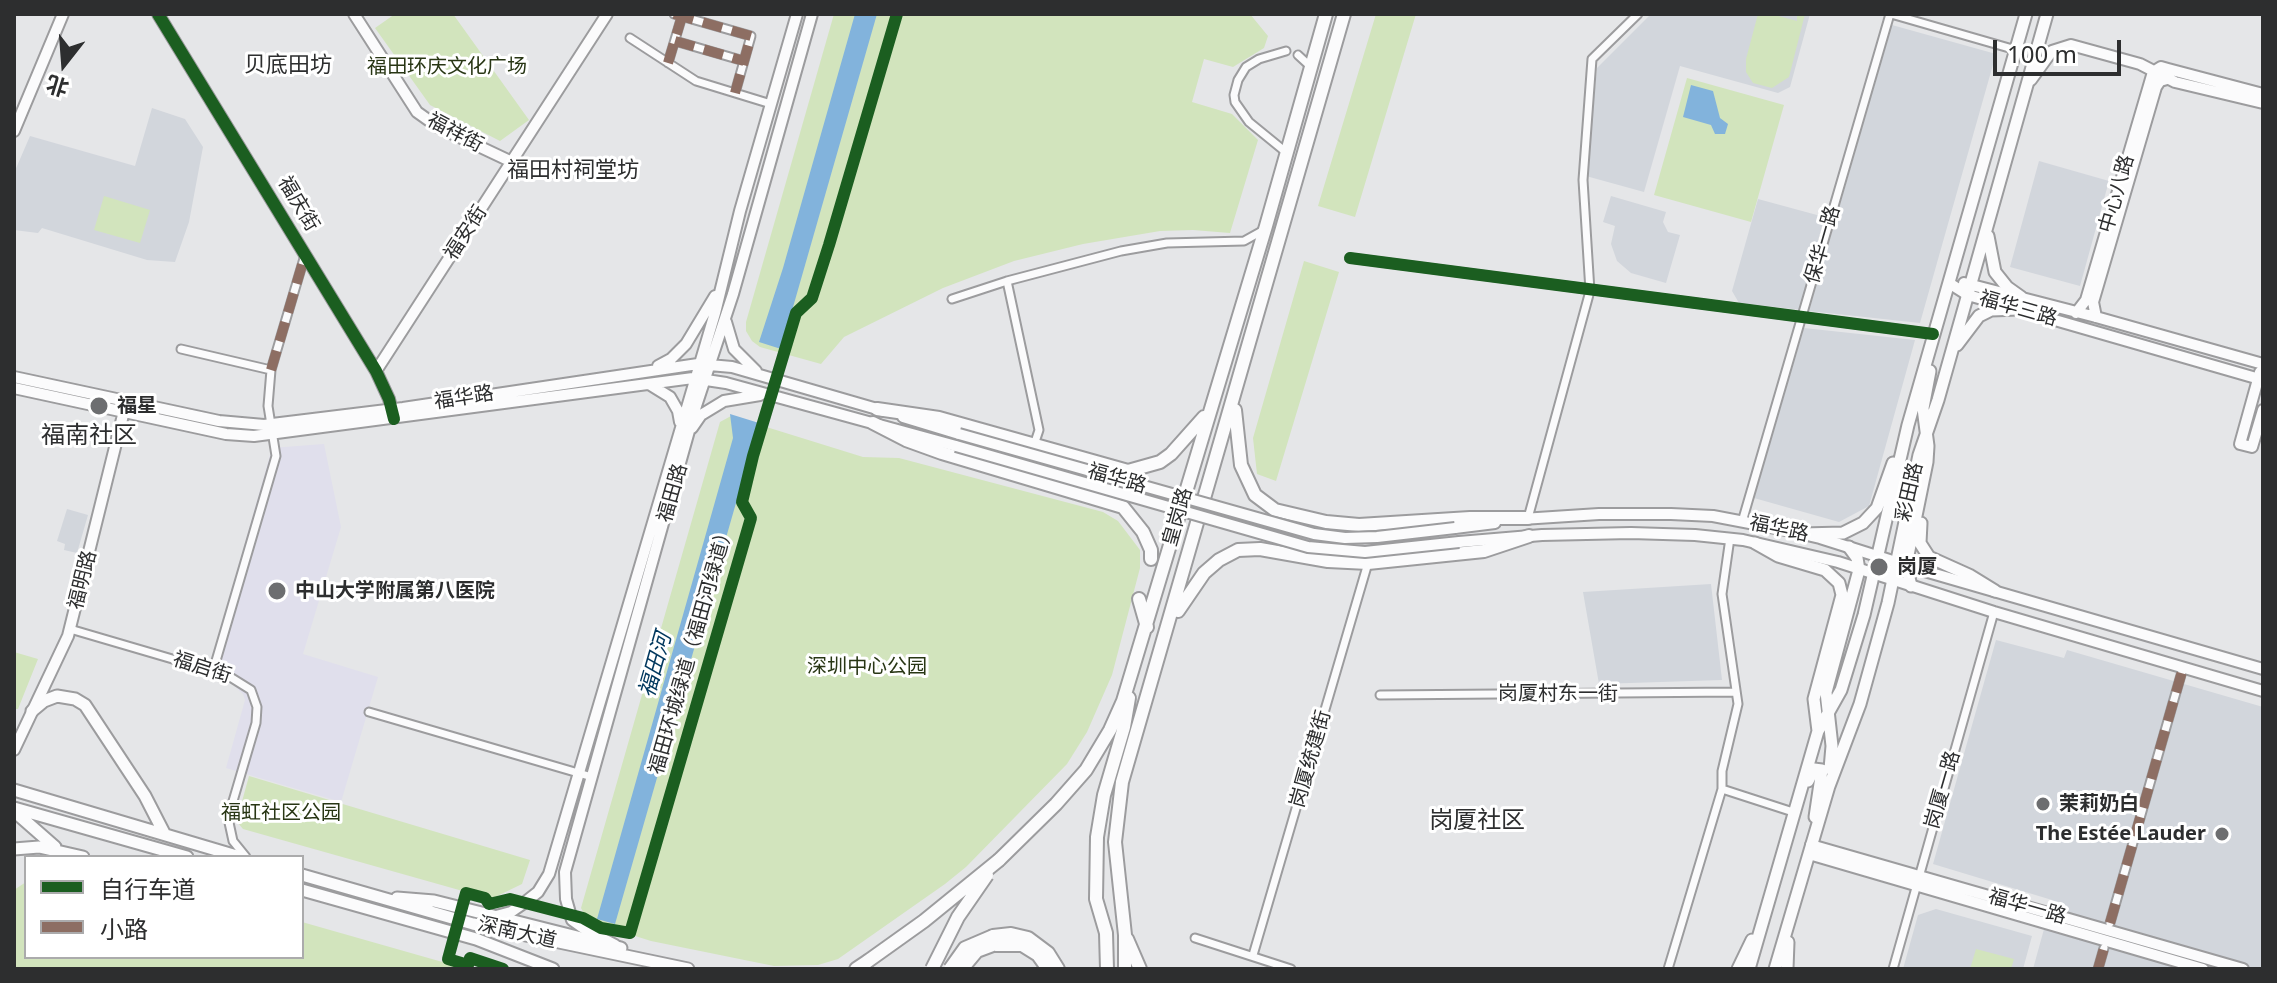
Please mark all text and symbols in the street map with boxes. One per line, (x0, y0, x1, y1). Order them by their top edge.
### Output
north arrow (24, 24, 104, 104)
scale bar (1997, 24, 2125, 74)
text: 100 m (2007, 37, 2077, 70)
district label: 贝底田坊 (244, 53, 332, 79)
park label: 福田环庆文化广场 (367, 55, 527, 79)
text: 北 (42, 69, 72, 105)
street label: 福祥街 (423, 108, 487, 158)
street label: 中心八路 (2094, 152, 2140, 236)
district label: 福田村祠堂坊 (507, 158, 639, 184)
street label: 福庆街 (272, 172, 324, 236)
street label: 福安街 (440, 201, 492, 265)
street label: 保华一路 (1800, 203, 1846, 287)
street label: 福华三路 (1976, 286, 2060, 332)
street label: 福华路 (432, 381, 496, 415)
place label: 福星 (117, 394, 157, 418)
marker: 福星 (88, 395, 110, 417)
district label: 福南社区 (41, 422, 137, 450)
street label: 福华路 (1085, 459, 1149, 499)
street label: 彩田路 (1892, 460, 1928, 524)
street label: 福田路 (653, 461, 693, 525)
street label: 皇岗路 (1158, 485, 1198, 549)
street label: 福华路 (1747, 511, 1811, 547)
street label: 福田环城绿道（福田河绿道） (645, 521, 739, 777)
street label: 福明路 (64, 548, 102, 612)
place label: 岗厦 (1897, 555, 1937, 579)
marker: 岗厦 (1868, 556, 1890, 578)
place label: 中山大学附属第八医院 (295, 579, 495, 603)
marker: 中山大学附属第八医院 (266, 580, 288, 602)
water label: 福田河 (634, 630, 678, 700)
street label: 福启街 (170, 647, 234, 689)
park label: 深圳中心公园 (807, 655, 927, 679)
street label: 岗厦村东一街 (1498, 682, 1618, 706)
street label: 岗厦统建街 (1286, 708, 1336, 810)
street label: 岗厦一路 (1920, 748, 1966, 832)
place label: 茉莉奶白 (2059, 792, 2139, 816)
marker: 茉莉奶白 (2034, 795, 2052, 813)
park label: 福虹社区公园 (221, 801, 341, 825)
district label: 岗厦社区 (1429, 807, 1525, 835)
place label: The Estée Lauder (2036, 822, 2206, 846)
marker: The Estée Lauder (2213, 825, 2231, 843)
legend (24, 855, 304, 959)
text: 自行车道 (100, 872, 196, 905)
street label: 福华一路 (1985, 884, 2069, 930)
text: 小路 (100, 912, 148, 945)
street label: 深南大道 (475, 912, 559, 954)

